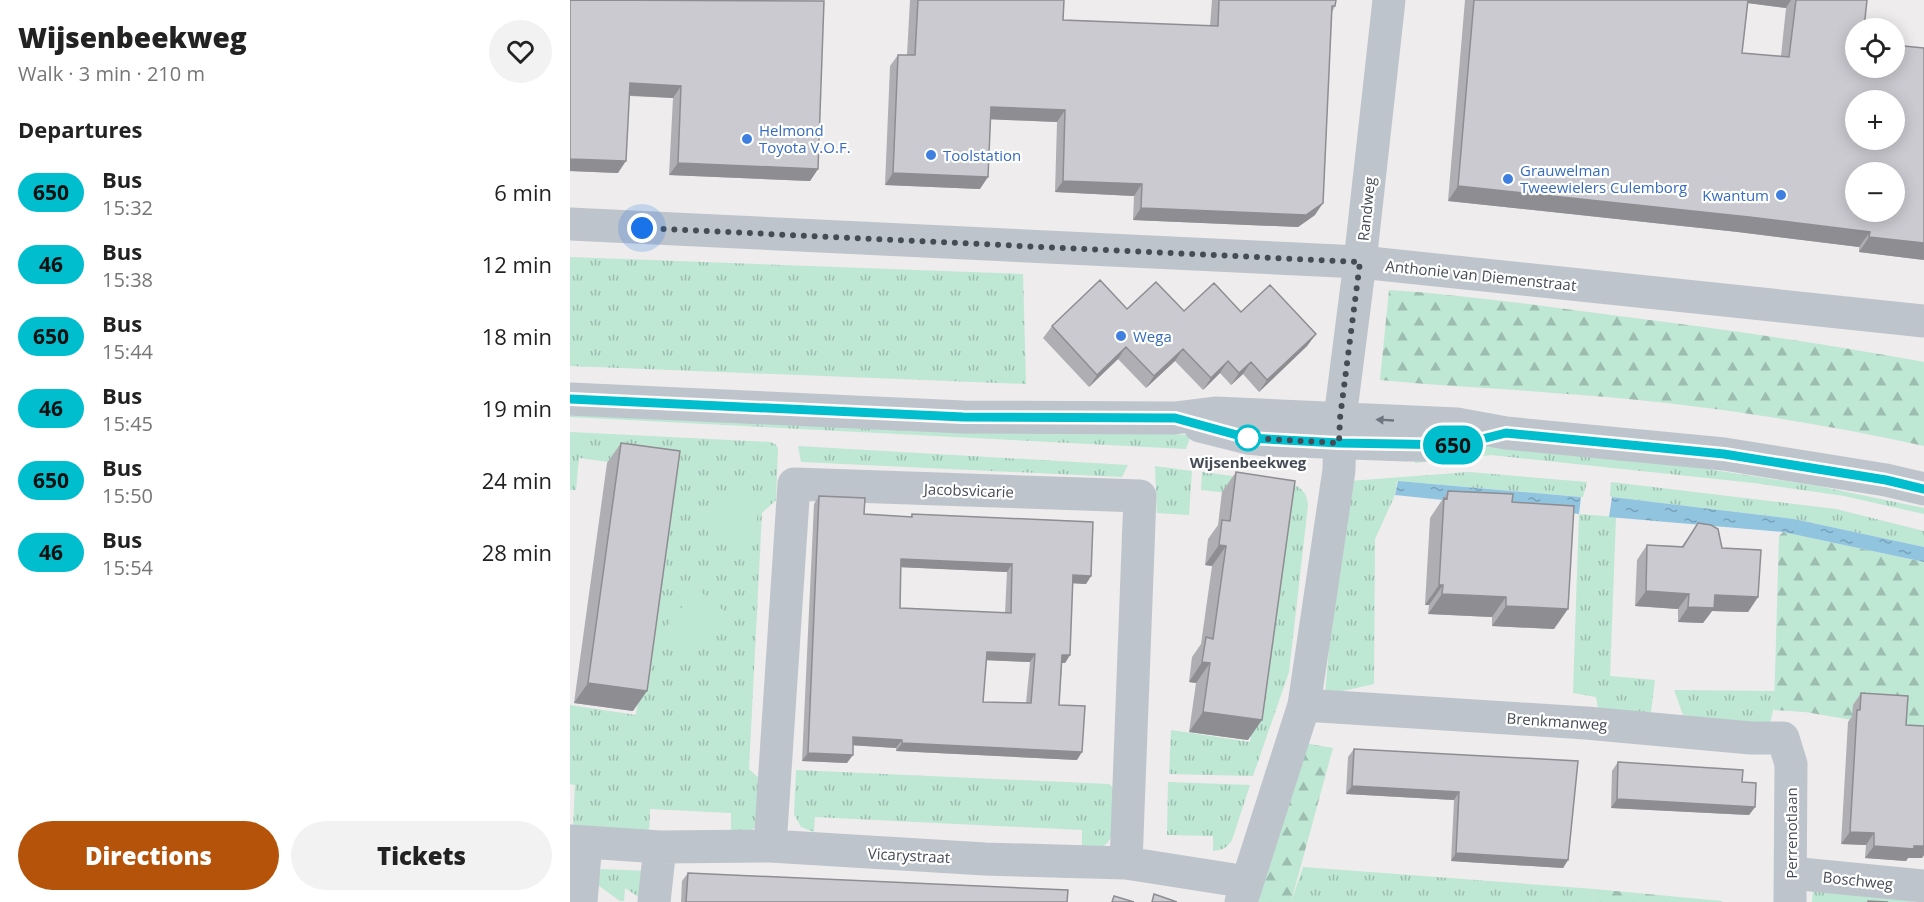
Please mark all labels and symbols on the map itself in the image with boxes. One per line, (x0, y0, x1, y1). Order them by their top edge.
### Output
place label: Helmond Toyota V.O.F. (759, 120, 851, 157)
marker: Helmond Toyota V.O.F. (740, 132, 754, 146)
place label: Toolstation (943, 145, 1021, 165)
marker: Toolstation (924, 148, 938, 162)
place label: Grauwelman Tweewielers Culemborg (1520, 160, 1687, 197)
marker: Grauwelman Tweewielers Culemborg (1501, 172, 1515, 186)
street label: Randweg (1353, 176, 1379, 242)
place label: Kwantum (1702, 185, 1769, 205)
marker: Kwantum (1774, 188, 1788, 202)
your location (627, 213, 657, 243)
street label: Anthonie van Diemenstraat (1385, 255, 1577, 295)
place label: Wega (1133, 326, 1172, 346)
marker: Wega (1114, 329, 1128, 343)
one-way arrow (1376, 415, 1395, 424)
marker: Wijsenbeekweg (1235, 425, 1261, 451)
line badge: 650 (1418, 426, 1488, 464)
place label: Wijsenbeekweg (1190, 452, 1307, 472)
street label: Jacobsvicarie (922, 478, 1014, 502)
street label: Brenkmanweg (1506, 708, 1608, 734)
street label: Perrenotlaan (1781, 787, 1801, 879)
street label: Vicarystraat (867, 843, 951, 867)
street label: Boschweg (1822, 866, 1894, 894)

